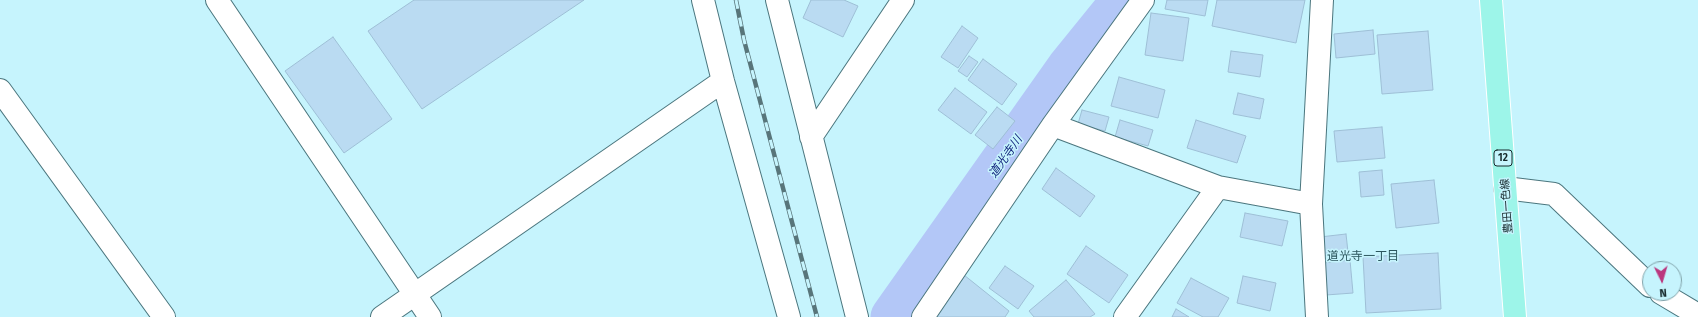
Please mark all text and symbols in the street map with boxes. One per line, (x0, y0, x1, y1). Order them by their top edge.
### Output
water label: 道光寺川 (986, 133, 1026, 181)
road number: 12 (1494, 150, 1512, 166)
street label: 豊田一色線 (1498, 178, 1516, 234)
district label: 道光寺一丁目 (1327, 250, 1399, 264)
north arrow (1642, 261, 1682, 301)
text: N (1659, 286, 1667, 299)

